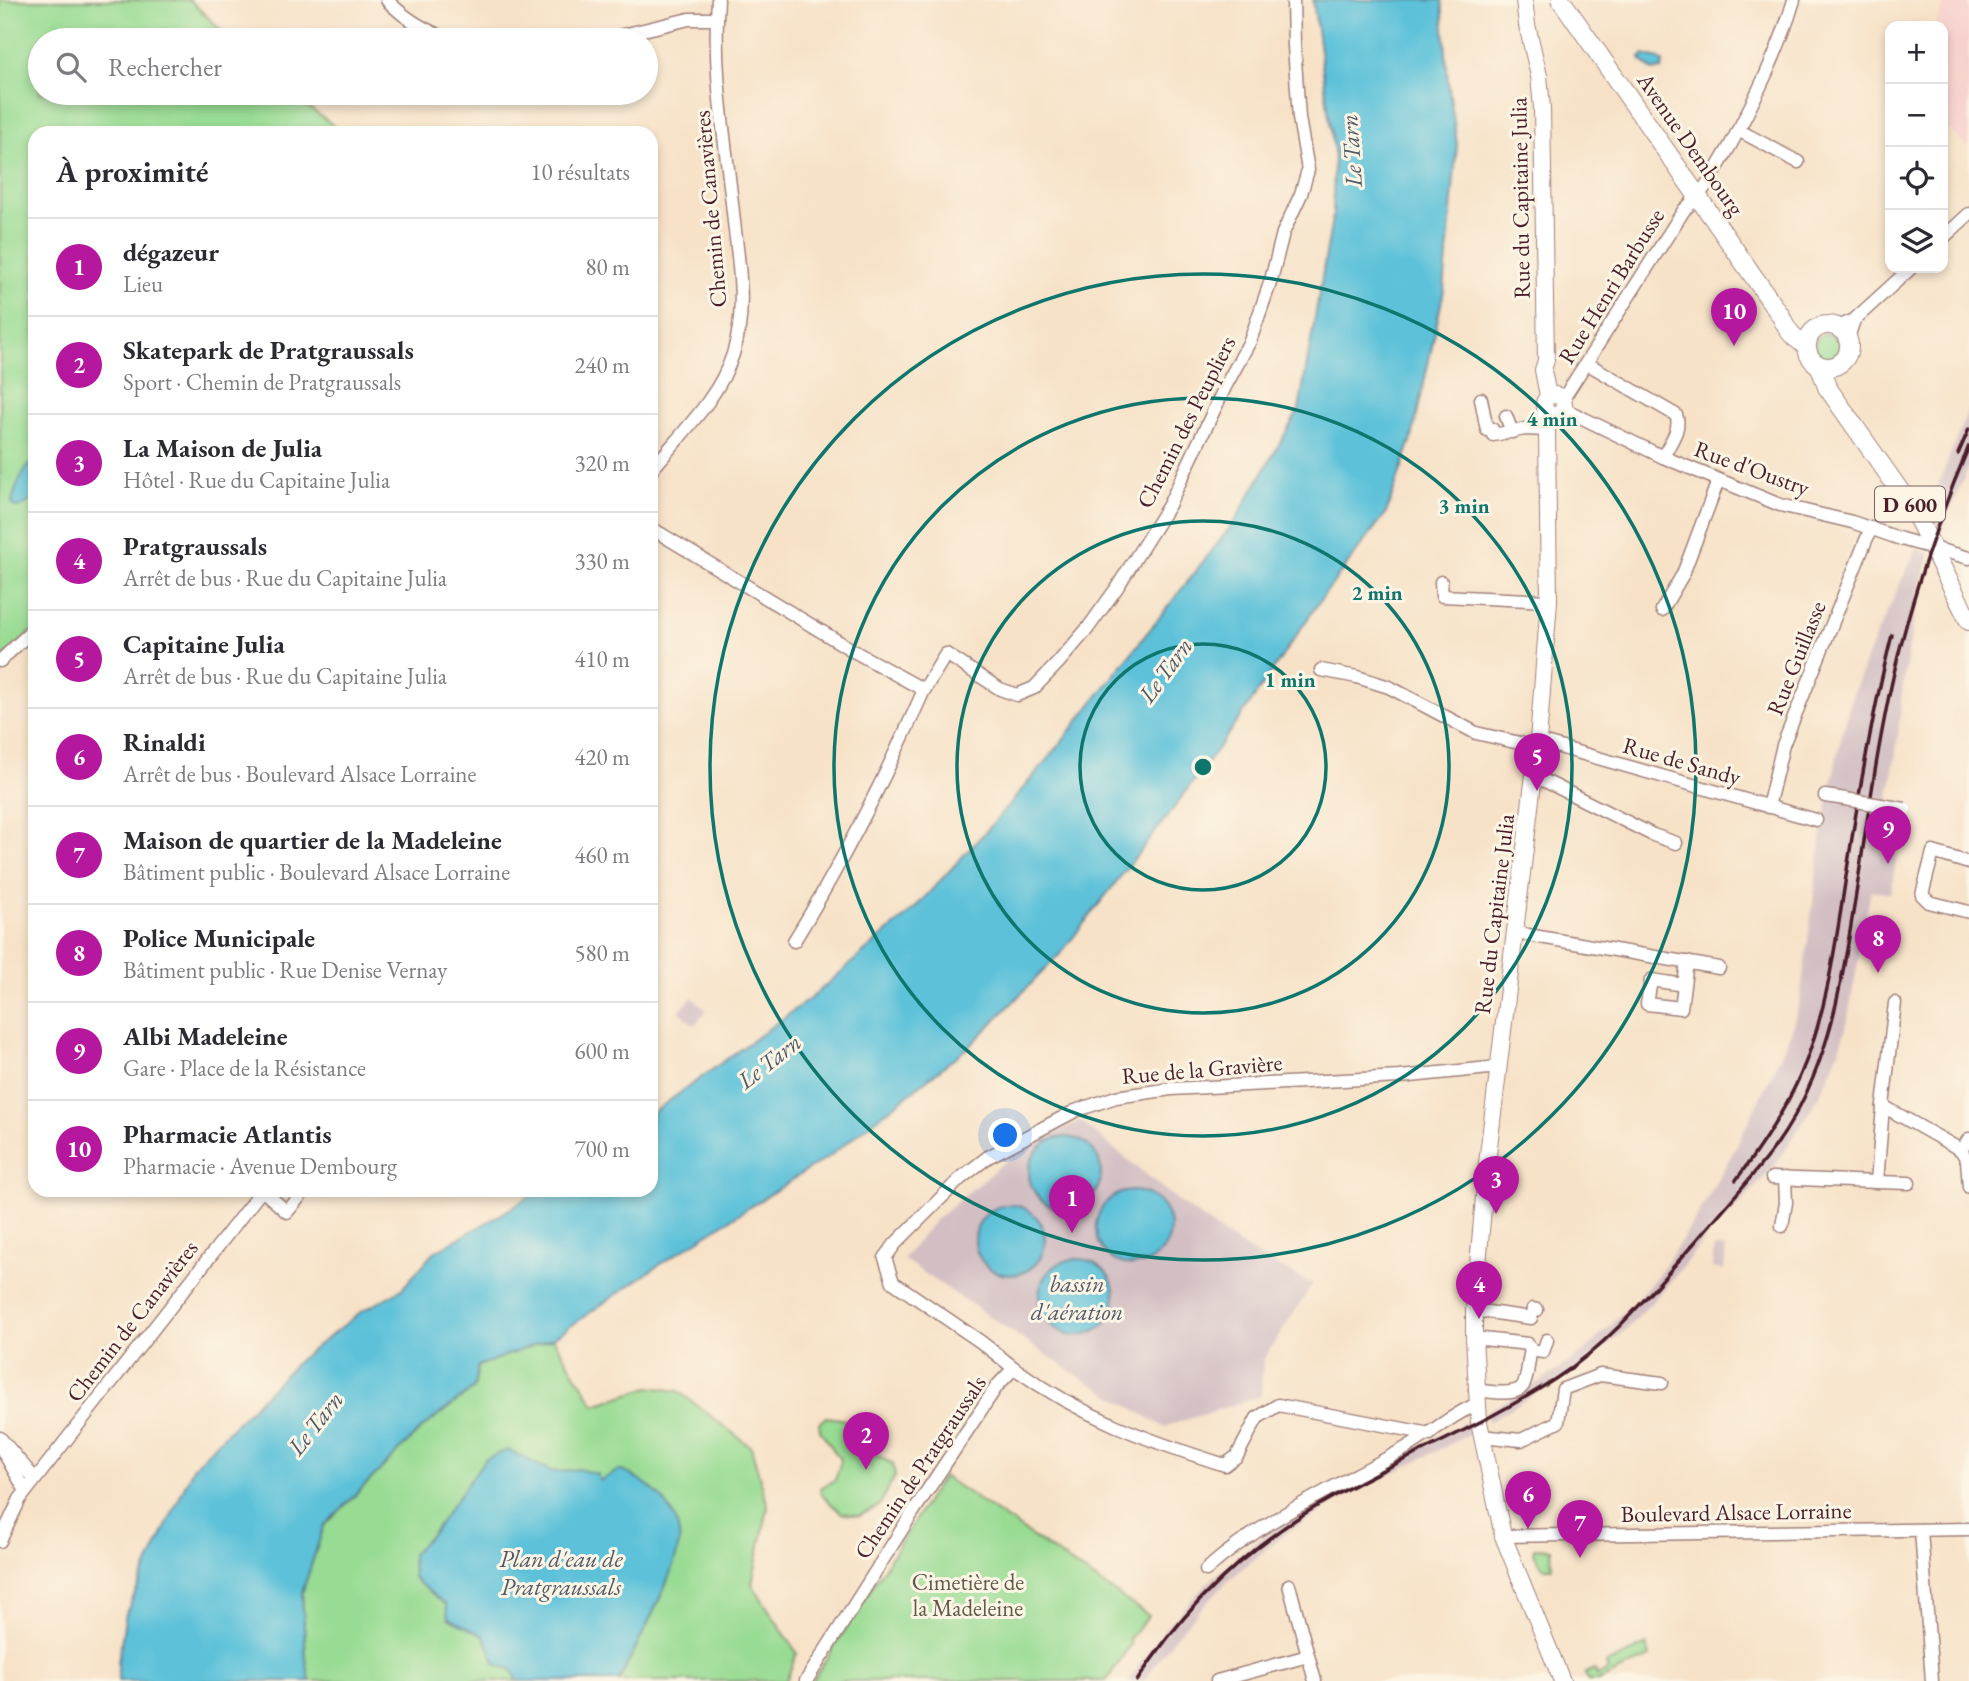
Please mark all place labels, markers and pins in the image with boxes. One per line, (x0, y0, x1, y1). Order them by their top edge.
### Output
pin: 10 (1711, 288, 1757, 346)
pin: 5 (1514, 733, 1560, 791)
centre of rings (1191, 755, 1215, 779)
pin: 9 (1865, 806, 1911, 864)
pin: 8 (1855, 915, 1901, 973)
pin: 3 (1473, 1156, 1519, 1214)
pin: 1 (1049, 1175, 1095, 1233)
pin: 4 (1456, 1261, 1502, 1319)
pin: 2 (843, 1412, 889, 1470)
pin: 6 (1505, 1471, 1551, 1529)
pin: 7 (1557, 1500, 1603, 1558)

